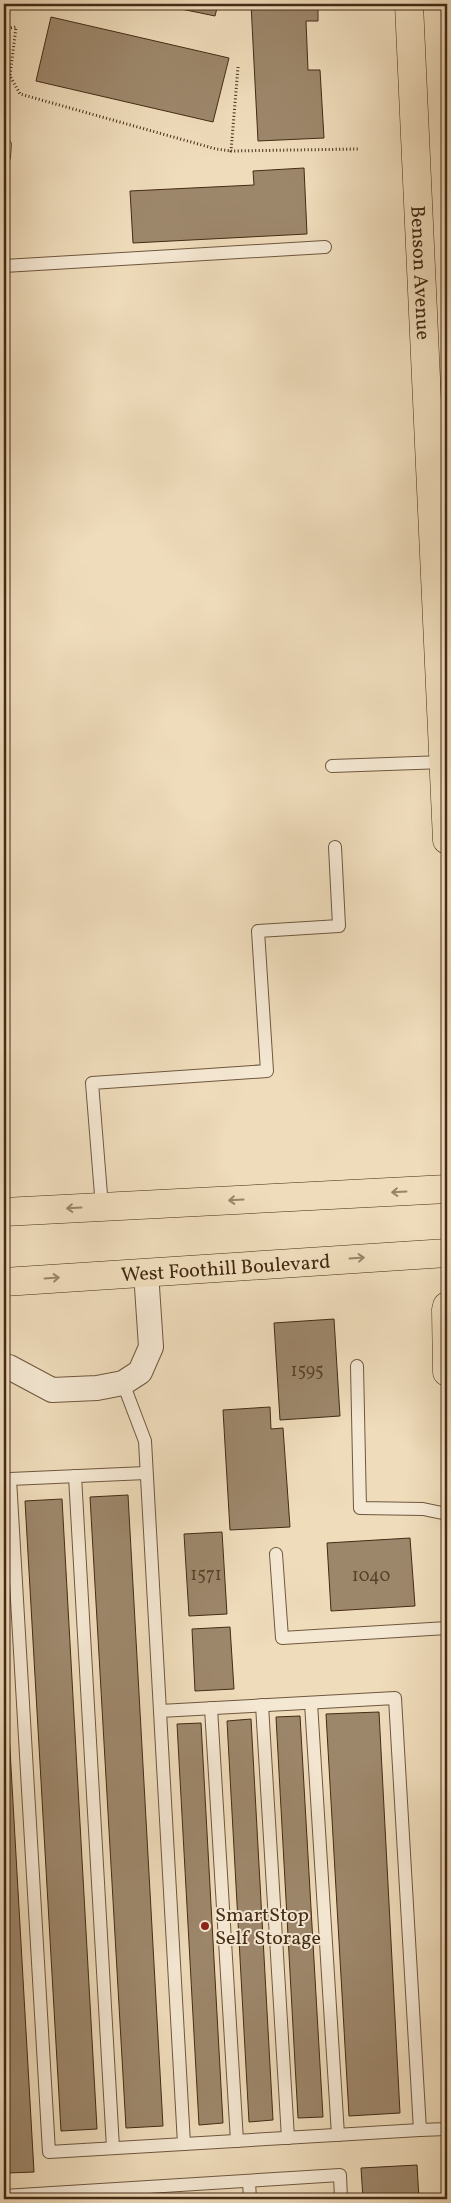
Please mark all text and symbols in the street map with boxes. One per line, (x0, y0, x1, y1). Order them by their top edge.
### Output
street label: Benson Avenue (402, 205, 436, 341)
one-way arrow (391, 1187, 407, 1197)
one-way arrow (229, 1196, 245, 1205)
one-way arrow (66, 1204, 82, 1213)
street label: West Foothill Boulevard (120, 1249, 331, 1290)
one-way arrow (349, 1253, 365, 1262)
one-way arrow (44, 1274, 60, 1283)
house number: 1595 (290, 1359, 324, 1384)
house number: 1571 (190, 1563, 222, 1588)
house number: 1040 (352, 1564, 390, 1589)
place label: SmartStop Self Storage (215, 1902, 321, 1953)
marker: SmartStop Self Storage (199, 1920, 211, 1932)

